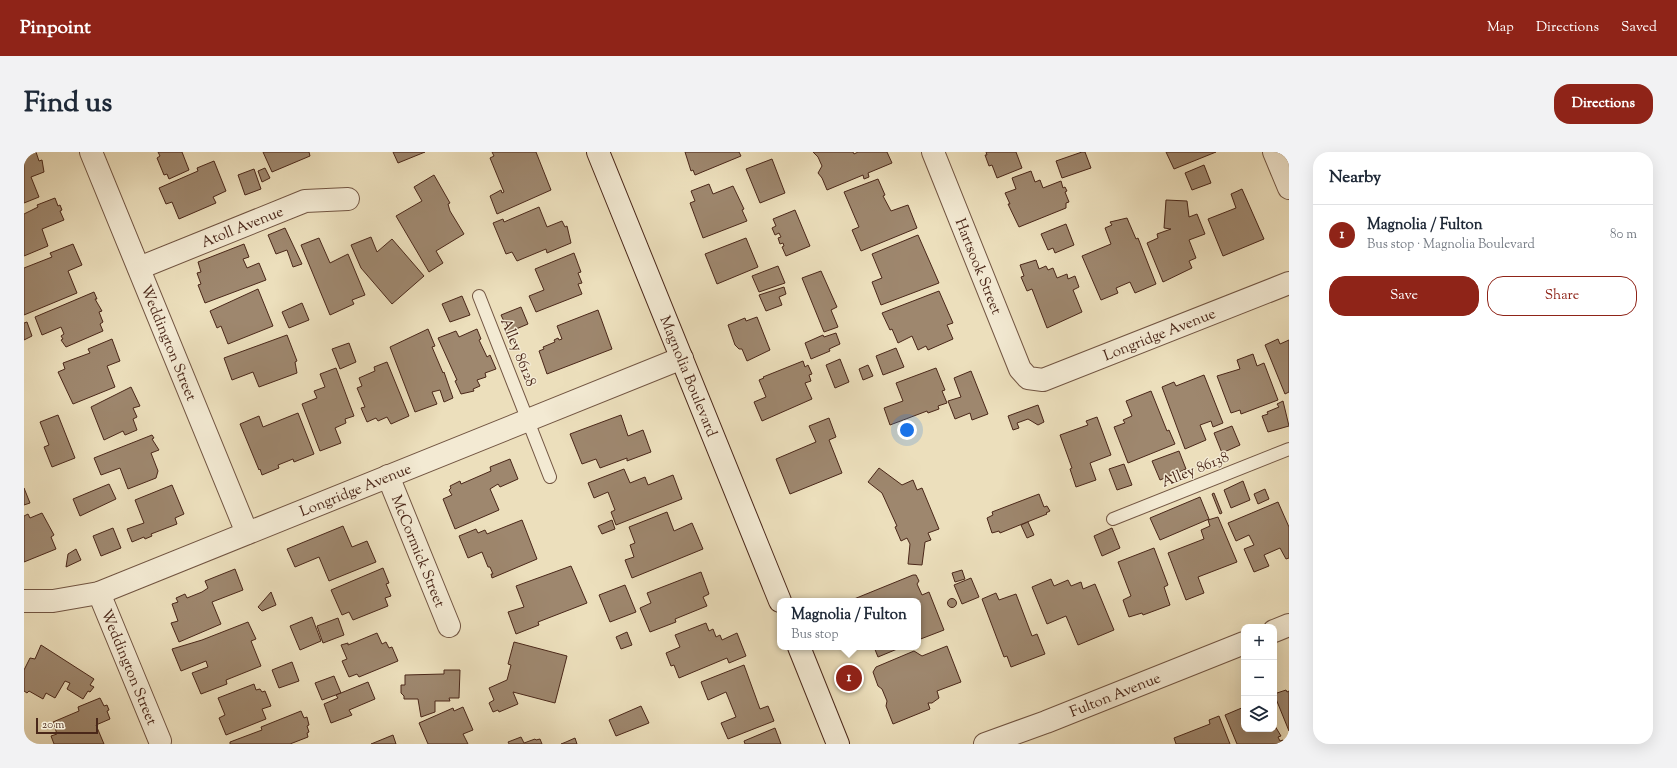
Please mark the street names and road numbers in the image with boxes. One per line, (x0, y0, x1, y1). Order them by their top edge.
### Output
street label: Atoll Avenue (198, 202, 287, 254)
street label: Hartsook Street (949, 216, 1006, 318)
street label: Weddington Street (135, 282, 201, 404)
street label: Longridge Avenue (1101, 304, 1219, 367)
street label: Magnolia Boulevard (654, 313, 722, 441)
street label: Alley 86128 (494, 315, 541, 390)
street label: Alley 86138 (1159, 447, 1233, 493)
street label: Longridge Avenue (297, 459, 415, 523)
street label: McCormick Street (385, 492, 449, 611)
street label: Weddington Street (95, 606, 161, 729)
street label: Fulton Avenue (1067, 668, 1164, 724)

